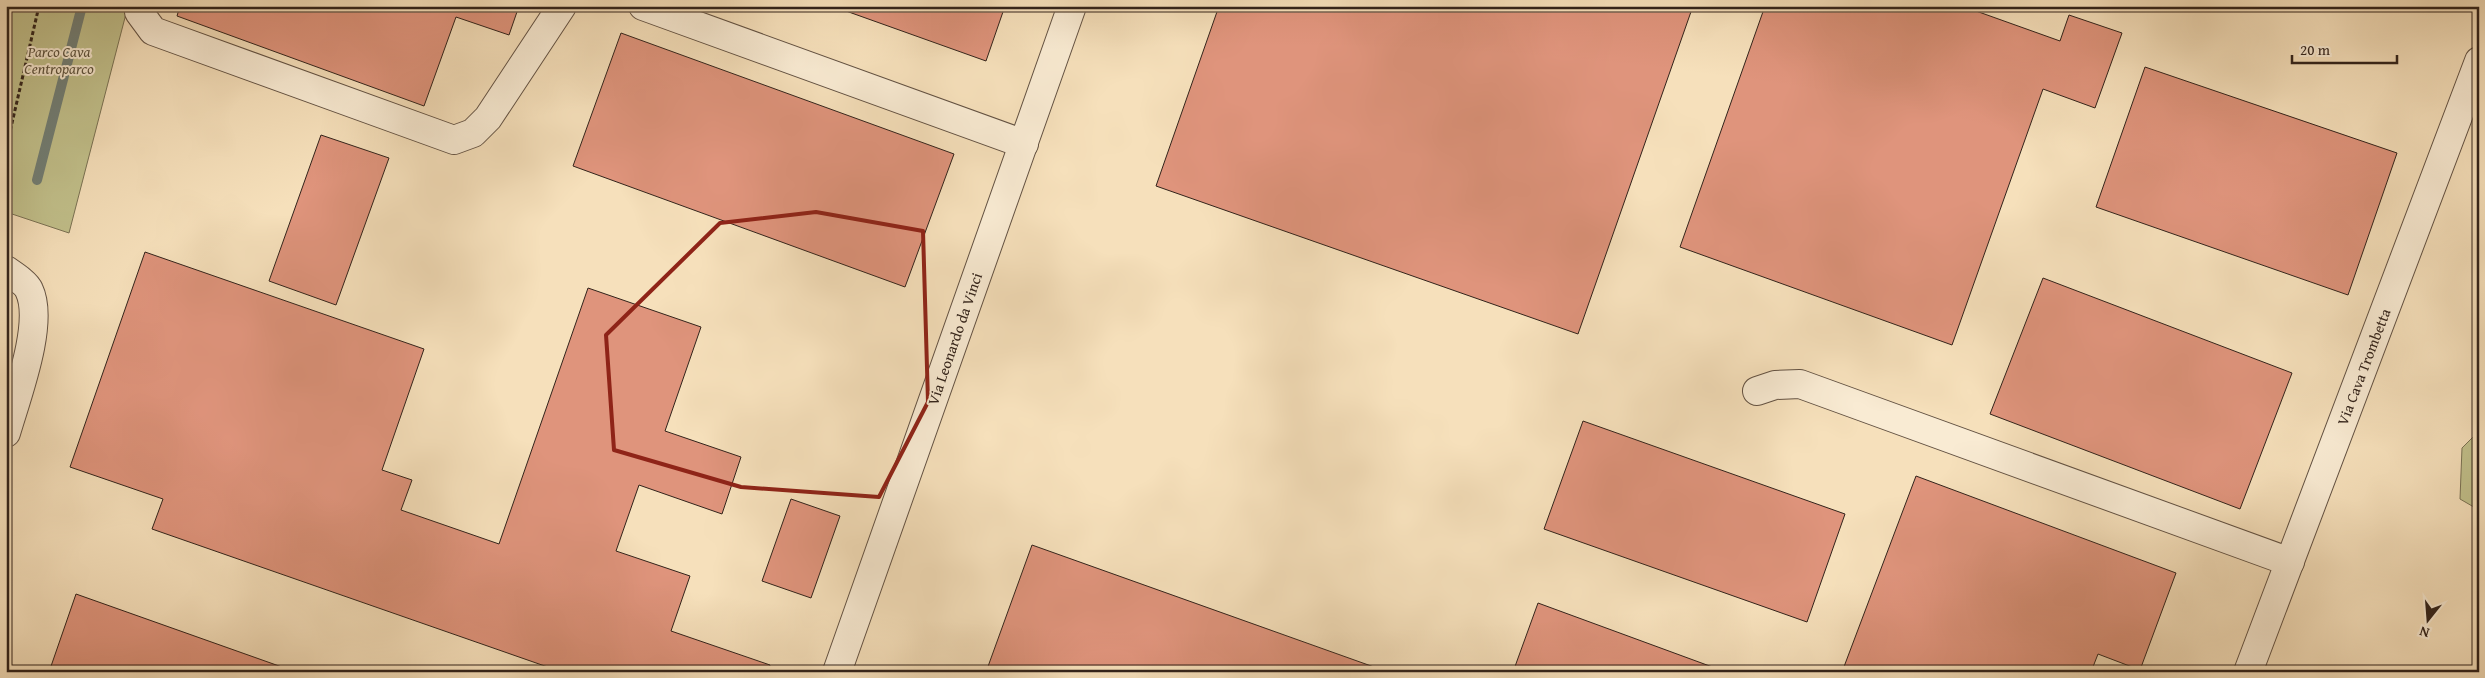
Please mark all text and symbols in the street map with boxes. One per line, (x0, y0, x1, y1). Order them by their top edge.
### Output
scale bar (2292, 32, 2398, 64)
text: 20 m (2300, 39, 2331, 60)
park label: Parco Cava Centroparco (24, 41, 94, 79)
street label: Via Leonardo da Vinci (922, 270, 987, 408)
street label: Via Cava Trombetta (2332, 305, 2396, 428)
north arrow (2402, 596, 2452, 646)
text: N (2416, 621, 2432, 643)

